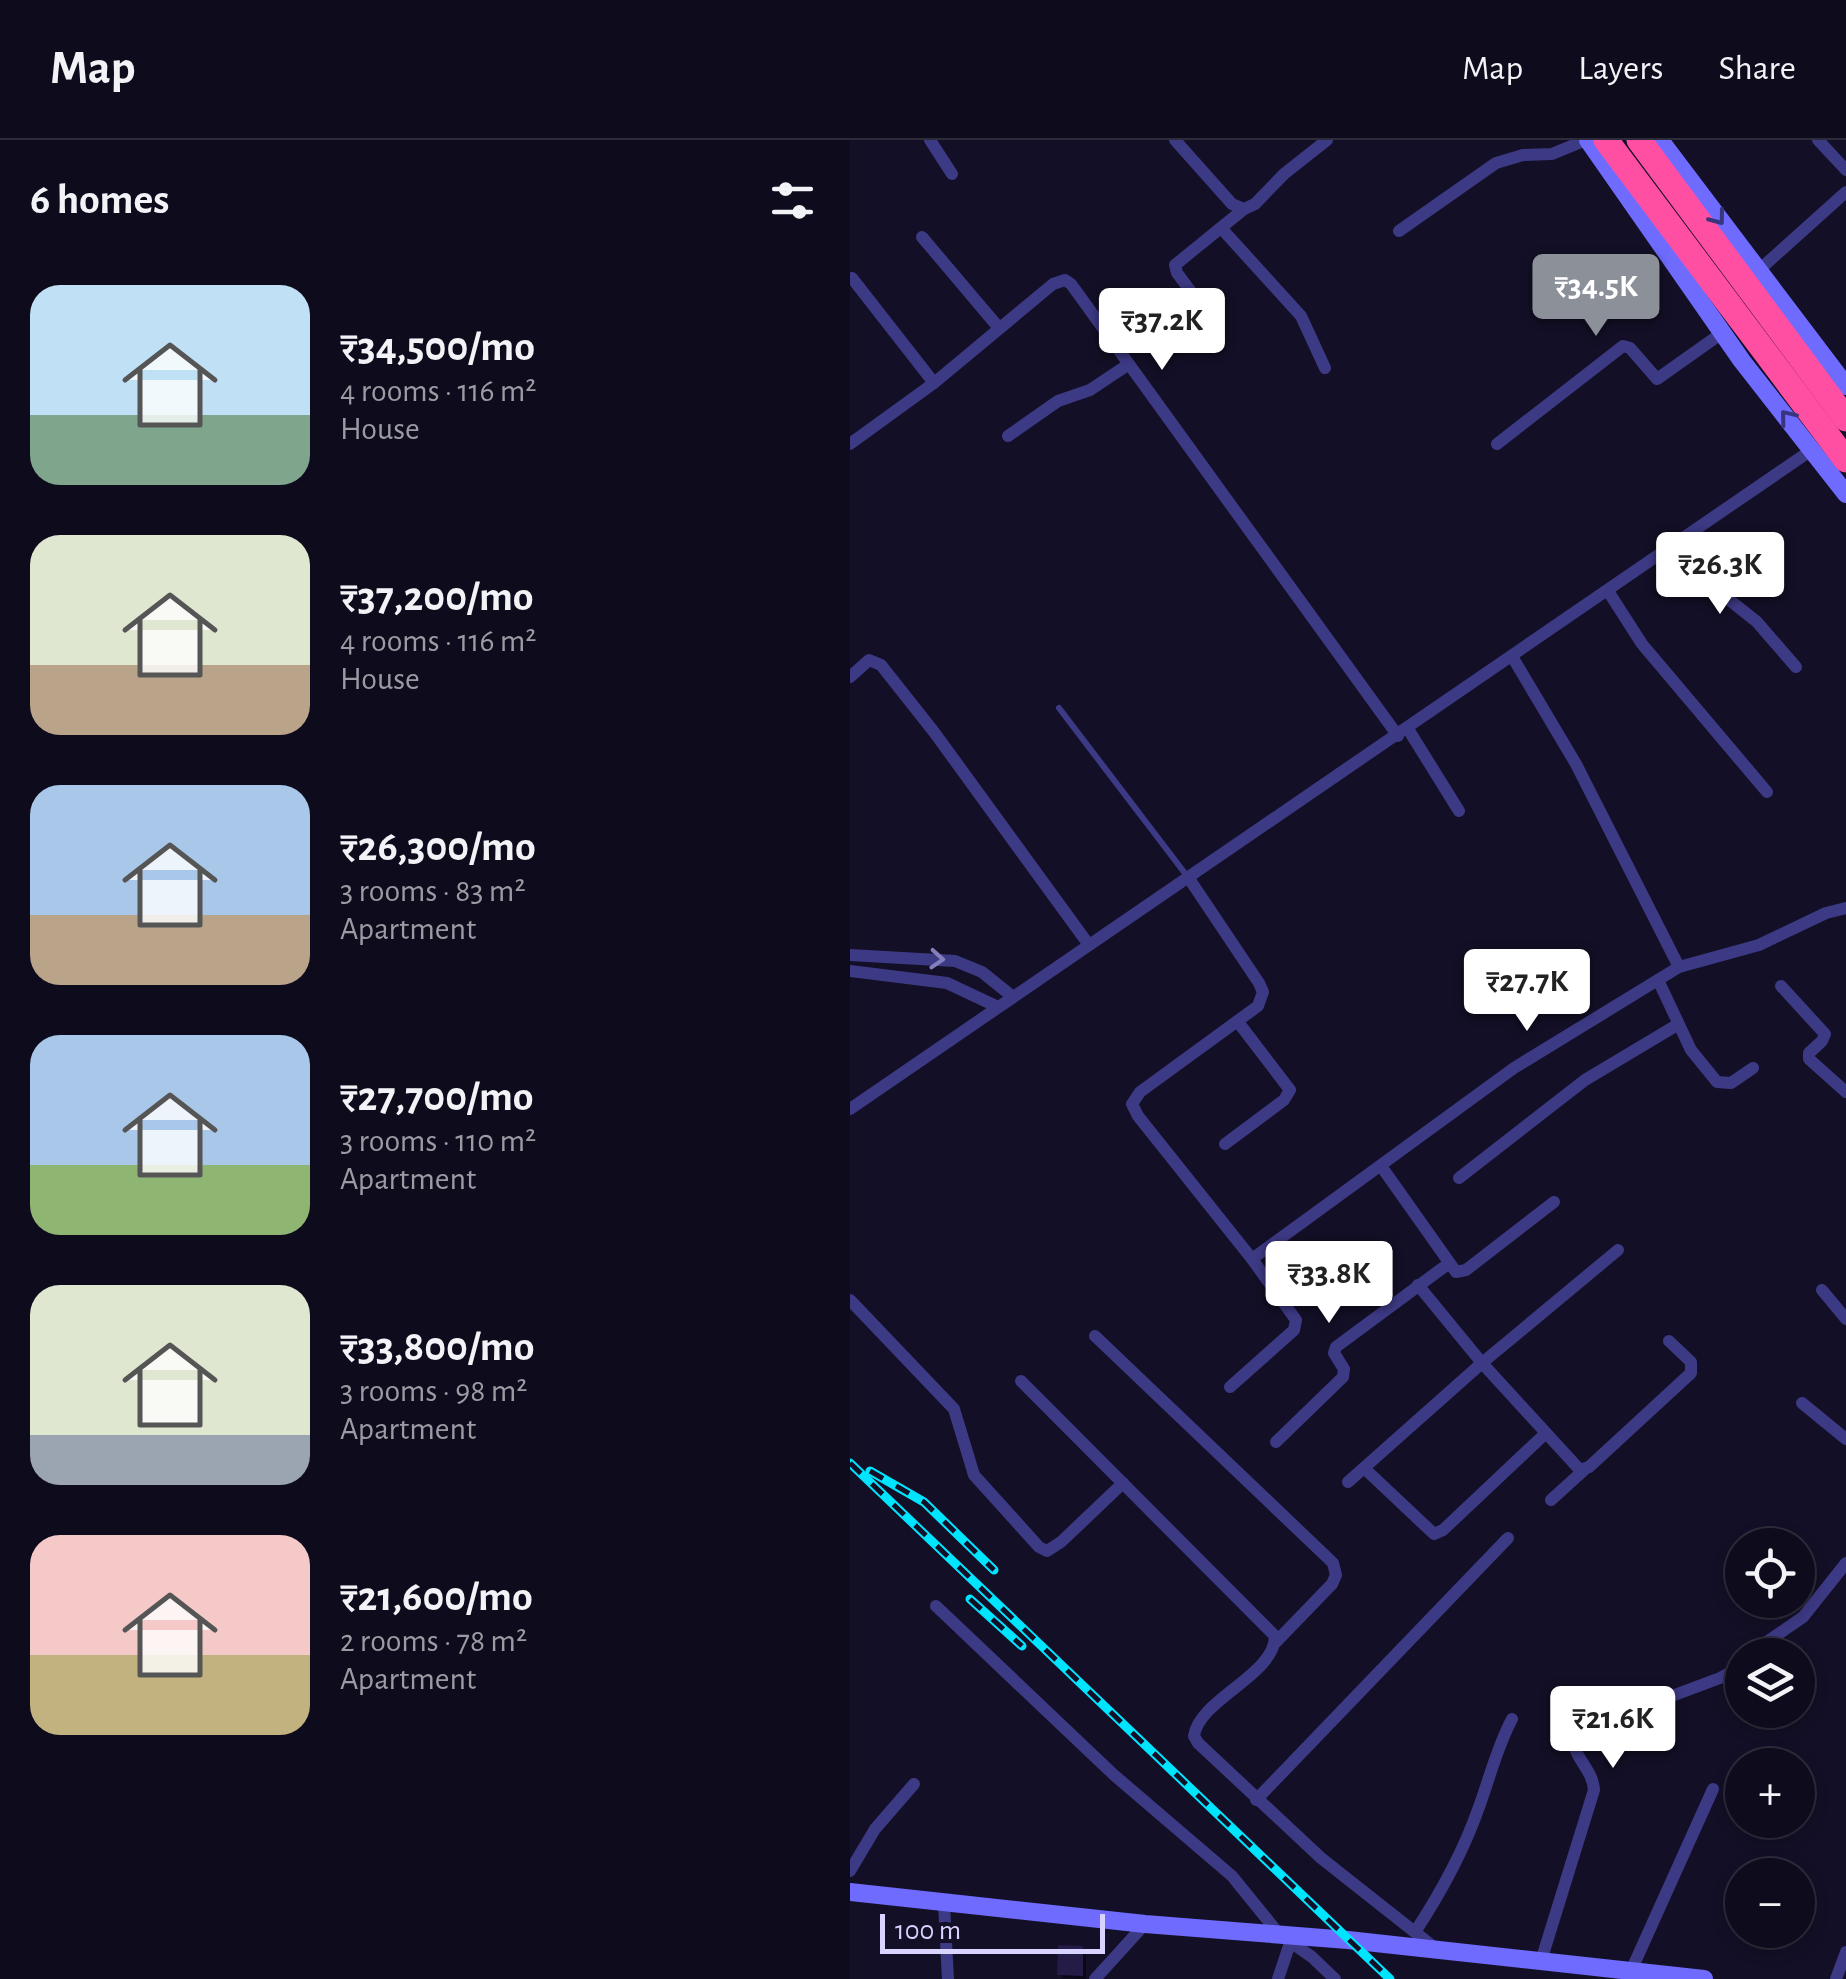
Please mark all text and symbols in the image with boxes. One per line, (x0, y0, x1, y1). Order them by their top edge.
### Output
text: Map (50, 45, 136, 93)
text: Map (1462, 51, 1523, 86)
text: Layers (1578, 51, 1663, 86)
text: Share (1718, 51, 1796, 86)
icon: filters (765, 173, 820, 228)
text: 6 homes (30, 179, 169, 221)
one-way arrow (1707, 207, 1724, 225)
pin: ₹34.5K (1515, 254, 1677, 339)
text: ₹34.5K (1554, 270, 1638, 302)
pin: ₹37.2K (1081, 288, 1243, 373)
text: ₹37.2K (1121, 304, 1203, 336)
icon: home (110, 325, 230, 445)
text: ₹34,500/mo (340, 326, 535, 368)
text: 4 rooms · 116 m² (340, 375, 537, 407)
one-way arrow (1781, 410, 1799, 428)
text: House (340, 413, 420, 445)
pin: ₹26.3K (1639, 532, 1801, 617)
text: ₹26.3K (1678, 548, 1762, 580)
icon: home (110, 575, 230, 695)
text: ₹37,200/mo (340, 576, 534, 618)
text: 4 rooms · 116 m² (340, 625, 537, 657)
text: House (340, 663, 420, 695)
icon: home (110, 825, 230, 945)
text: ₹26,300/mo (340, 826, 536, 868)
text: 3 rooms · 83 m² (340, 875, 526, 907)
text: Apartment (340, 913, 476, 945)
one-way arrow (929, 948, 945, 970)
pin: ₹27.7K (1446, 949, 1608, 1034)
text: ₹27.7K (1486, 965, 1568, 997)
icon: home (110, 1075, 230, 1195)
text: ₹27,700/mo (340, 1076, 534, 1118)
text: 3 rooms · 110 m² (340, 1125, 536, 1157)
text: Apartment (340, 1163, 476, 1195)
pin: ₹33.8K (1248, 1241, 1410, 1326)
text: ₹33.8K (1288, 1257, 1370, 1289)
icon: home (110, 1325, 230, 1445)
text: ₹33,800/mo (340, 1326, 534, 1368)
text: 3 rooms · 98 m² (340, 1375, 527, 1407)
text: Apartment (340, 1413, 476, 1445)
map controls (1725, 1528, 1815, 1948)
button: locate (1725, 1528, 1815, 1618)
icon: home (110, 1575, 230, 1695)
text: ₹21,600/mo (340, 1576, 533, 1618)
text: 2 rooms · 78 m² (340, 1625, 527, 1657)
button: layers (1725, 1638, 1815, 1728)
text: Apartment (340, 1663, 476, 1695)
pin: ₹21.6K (1532, 1686, 1694, 1771)
text: ₹21.6K (1572, 1702, 1654, 1734)
button: + (1725, 1748, 1815, 1838)
button: − (1725, 1858, 1815, 1948)
scale bar (880, 1909, 1105, 1954)
text: 100 m (895, 1917, 961, 1945)

